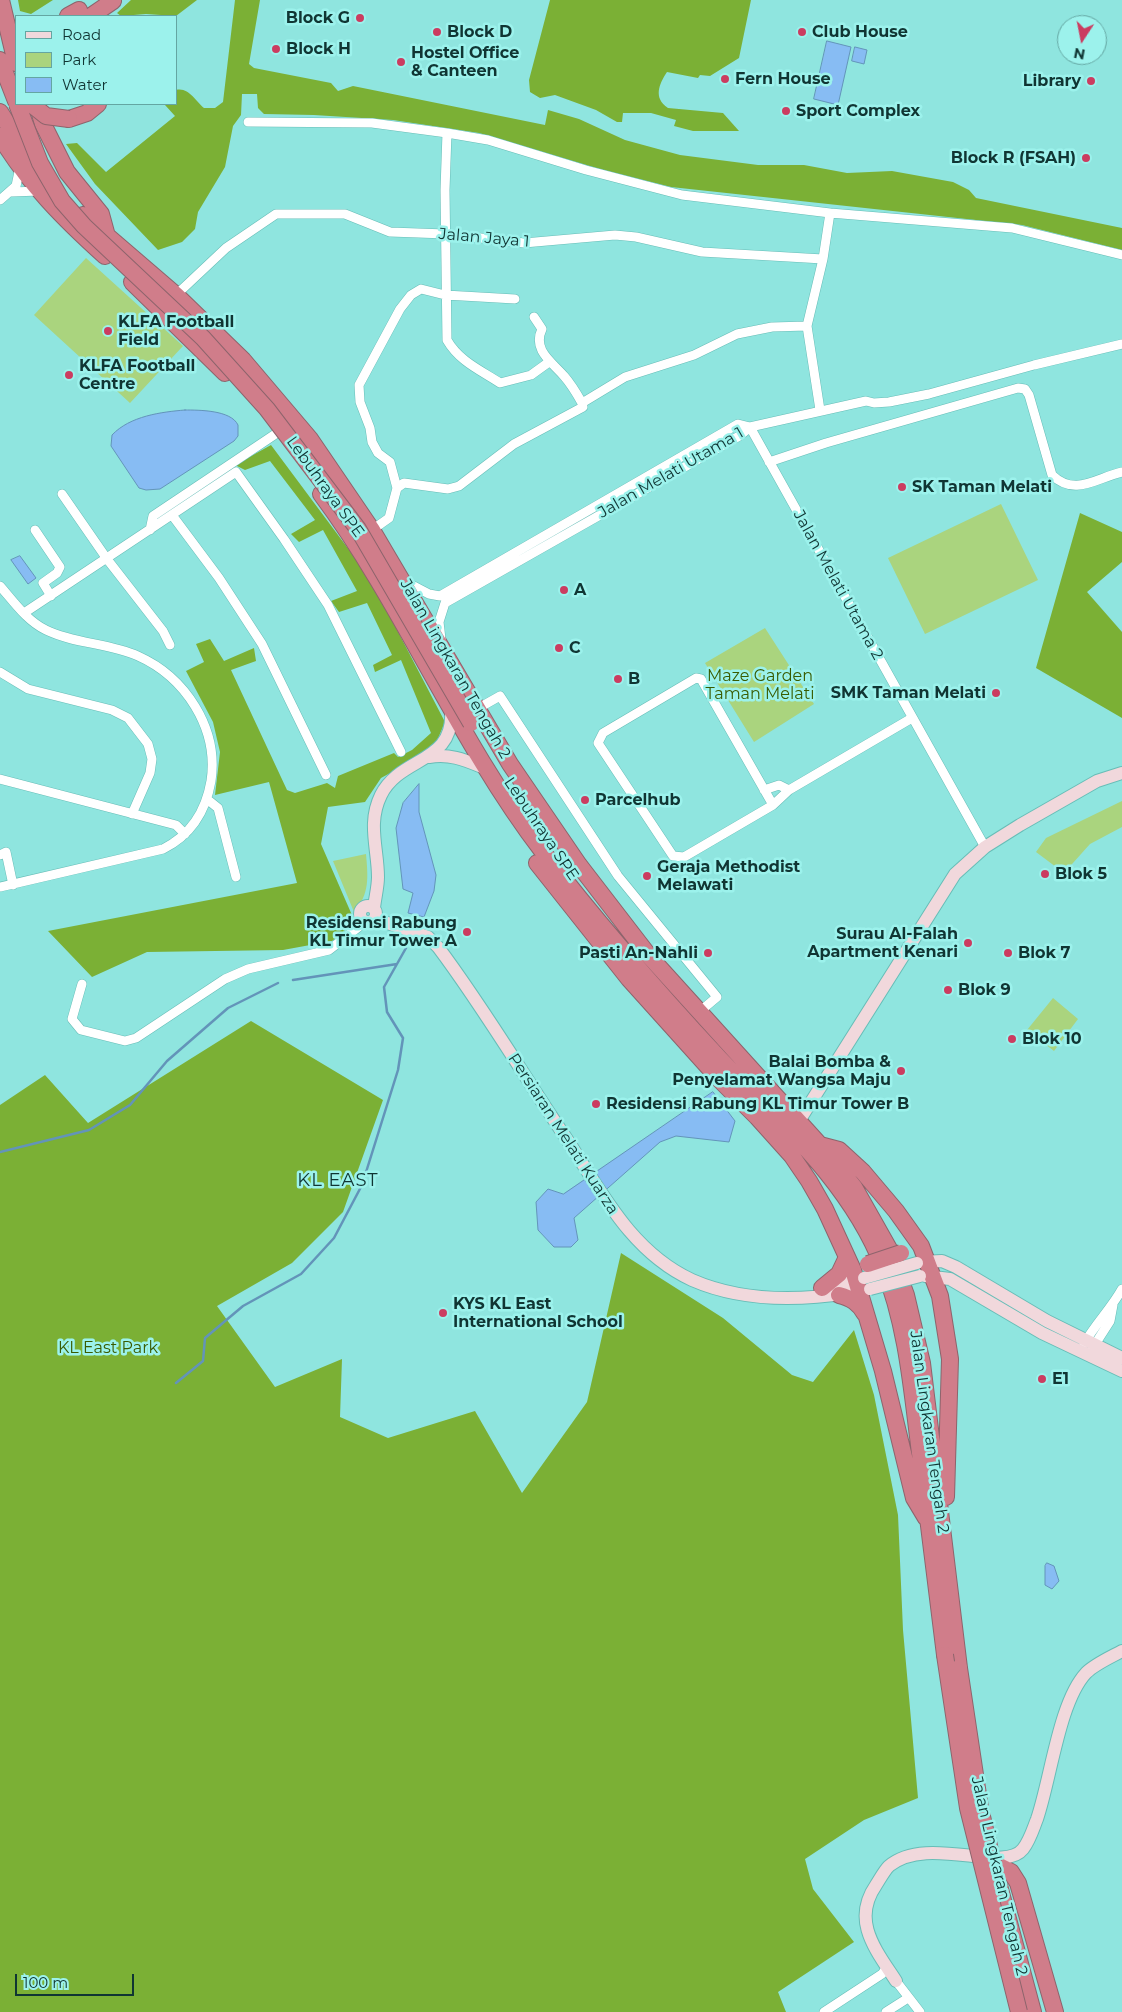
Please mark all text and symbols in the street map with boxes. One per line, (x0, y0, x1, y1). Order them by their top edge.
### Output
place label: Block G (286, 8, 350, 28)
marker: Block G (354, 12, 366, 24)
legend (15, 15, 178, 105)
north arrow (1057, 15, 1107, 65)
place label: Block D (447, 22, 512, 42)
place label: Club House (812, 22, 908, 42)
text: Road (62, 25, 101, 44)
marker: Block D (431, 26, 443, 38)
marker: Club House (796, 26, 808, 38)
place label: Block H (286, 39, 351, 59)
marker: Block H (270, 43, 282, 55)
place label: Hostel Office & Canteen (411, 43, 519, 81)
text: N (1072, 44, 1087, 64)
text: Park (62, 50, 96, 69)
marker: Hostel Office & Canteen (395, 56, 407, 68)
place label: Fern House (735, 69, 831, 89)
place label: Library (1023, 71, 1081, 91)
marker: Fern House (719, 73, 731, 85)
text: Water (62, 75, 108, 94)
marker: Library (1085, 75, 1097, 87)
place label: Sport Complex (796, 101, 920, 121)
marker: Sport Complex (780, 105, 792, 117)
place label: Block R (FSAH) (951, 148, 1076, 168)
marker: Block R (FSAH) (1080, 152, 1092, 164)
street label: Jalan Jaya 1 (438, 224, 530, 252)
place label: KLFA Football Field (118, 312, 234, 350)
marker: KLFA Football Field (102, 325, 114, 337)
place label: KLFA Football Centre (79, 356, 195, 394)
marker: KLFA Football Centre (63, 369, 75, 381)
street label: Jalan Melati Utama 1 (595, 424, 747, 522)
street label: Lebuhraya SPE (282, 433, 368, 541)
place label: SK Taman Melati (912, 477, 1052, 497)
marker: SK Taman Melati (896, 481, 908, 493)
street label: Jalan Melati Utama 2 (789, 507, 887, 663)
street label: Jalan Lingkaran Tengah 2 (396, 576, 514, 762)
place label: A (574, 580, 586, 600)
marker: A (558, 584, 570, 596)
place label: C (569, 638, 581, 658)
marker: C (553, 642, 565, 654)
park label: Maze Garden Taman Melati (705, 666, 815, 704)
place label: B (628, 669, 640, 689)
marker: B (612, 673, 624, 685)
place label: SMK Taman Melati (831, 683, 986, 703)
marker: SMK Taman Melati (990, 687, 1002, 699)
street label: Lebuhraya SPE (499, 774, 583, 884)
place label: Parcelhub (595, 790, 680, 810)
marker: Parcelhub (579, 794, 591, 806)
place label: Geraja Methodist Melawati (657, 857, 800, 895)
place label: Blok 5 (1055, 864, 1107, 884)
marker: Blok 5 (1039, 868, 1051, 880)
marker: Geraja Methodist Melawati (641, 870, 653, 882)
place label: Residensi Rabung KL Timur Tower A (306, 913, 457, 951)
place label: Surau Al-Falah Apartment Kenari (807, 924, 958, 962)
marker: Residensi Rabung KL Timur Tower A (461, 926, 473, 938)
marker: Surau Al-Falah Apartment Kenari (962, 937, 974, 949)
place label: Pasti An-Nahli (579, 943, 698, 963)
place label: Blok 7 (1018, 943, 1070, 963)
marker: Pasti An-Nahli (702, 947, 714, 959)
marker: Blok 7 (1002, 947, 1014, 959)
place label: Blok 9 (958, 980, 1011, 1000)
marker: Blok 9 (942, 984, 954, 996)
place label: Blok 10 (1022, 1029, 1082, 1049)
marker: Blok 10 (1006, 1033, 1018, 1045)
street label: Persiaran Melati Kuarza (504, 1050, 622, 1218)
place label: Balai Bomba & Penyelamat Wangsa Maju (672, 1052, 891, 1090)
marker: Balai Bomba & Penyelamat Wangsa Maju (895, 1065, 907, 1077)
place label: Residensi Rabung KL Timur Tower B (606, 1094, 909, 1114)
marker: Residensi Rabung KL Timur Tower B (590, 1098, 602, 1110)
district label: KL EAST (296, 1170, 380, 1192)
place label: KYS KL East International School (453, 1294, 623, 1332)
marker: KYS KL East International School (437, 1307, 449, 1319)
street label: Jalan Lingkaran Tengah 2 (905, 1330, 953, 1534)
park label: KL East Park (58, 1338, 158, 1358)
place label: E1 (1052, 1369, 1069, 1389)
marker: E1 (1036, 1373, 1048, 1385)
street label: Jalan Lingkaran Tengah 2 (967, 1774, 1031, 1978)
scale bar (18, 1964, 136, 1996)
text: 100 m (23, 1973, 68, 1992)

